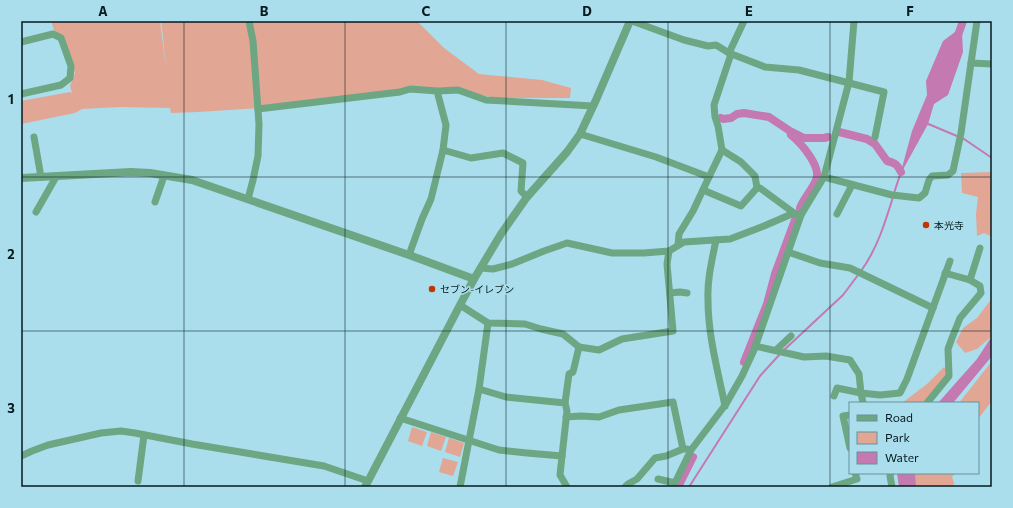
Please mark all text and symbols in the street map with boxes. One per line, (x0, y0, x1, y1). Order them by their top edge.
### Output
text: A (98, 3, 108, 19)
text: B (260, 3, 269, 19)
text: C (422, 3, 431, 19)
text: D (582, 3, 592, 19)
text: E (745, 3, 753, 19)
text: F (906, 3, 914, 19)
text: 1 (8, 91, 14, 107)
place label: 本光寺 (934, 219, 964, 231)
marker: 本光寺 (921, 220, 931, 230)
text: 2 (7, 246, 15, 262)
place label: セブン-イレブン (440, 283, 514, 295)
marker: セブン-イレブン (427, 284, 437, 294)
text: 3 (7, 400, 15, 416)
legend (849, 402, 979, 474)
text: Road (885, 410, 913, 424)
text: Park (885, 430, 911, 444)
text: Water (885, 450, 919, 464)

